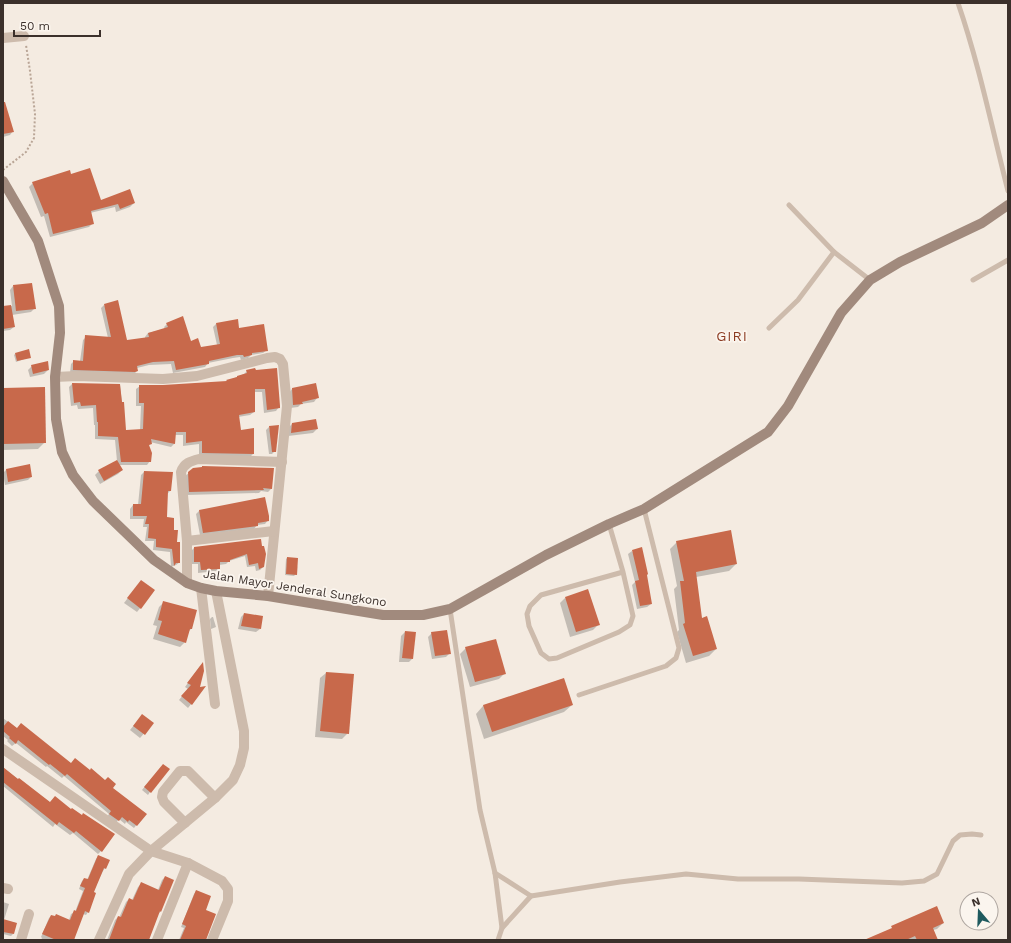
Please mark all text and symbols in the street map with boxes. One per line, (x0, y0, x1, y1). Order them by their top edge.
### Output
scale bar (14, 12, 100, 38)
text: 50 m (20, 19, 50, 33)
district label: GIRI (716, 328, 748, 344)
street label: Jalan Mayor Jenderal Sungkono (202, 567, 388, 609)
north arrow (959, 891, 999, 931)
text: N (970, 895, 982, 909)

